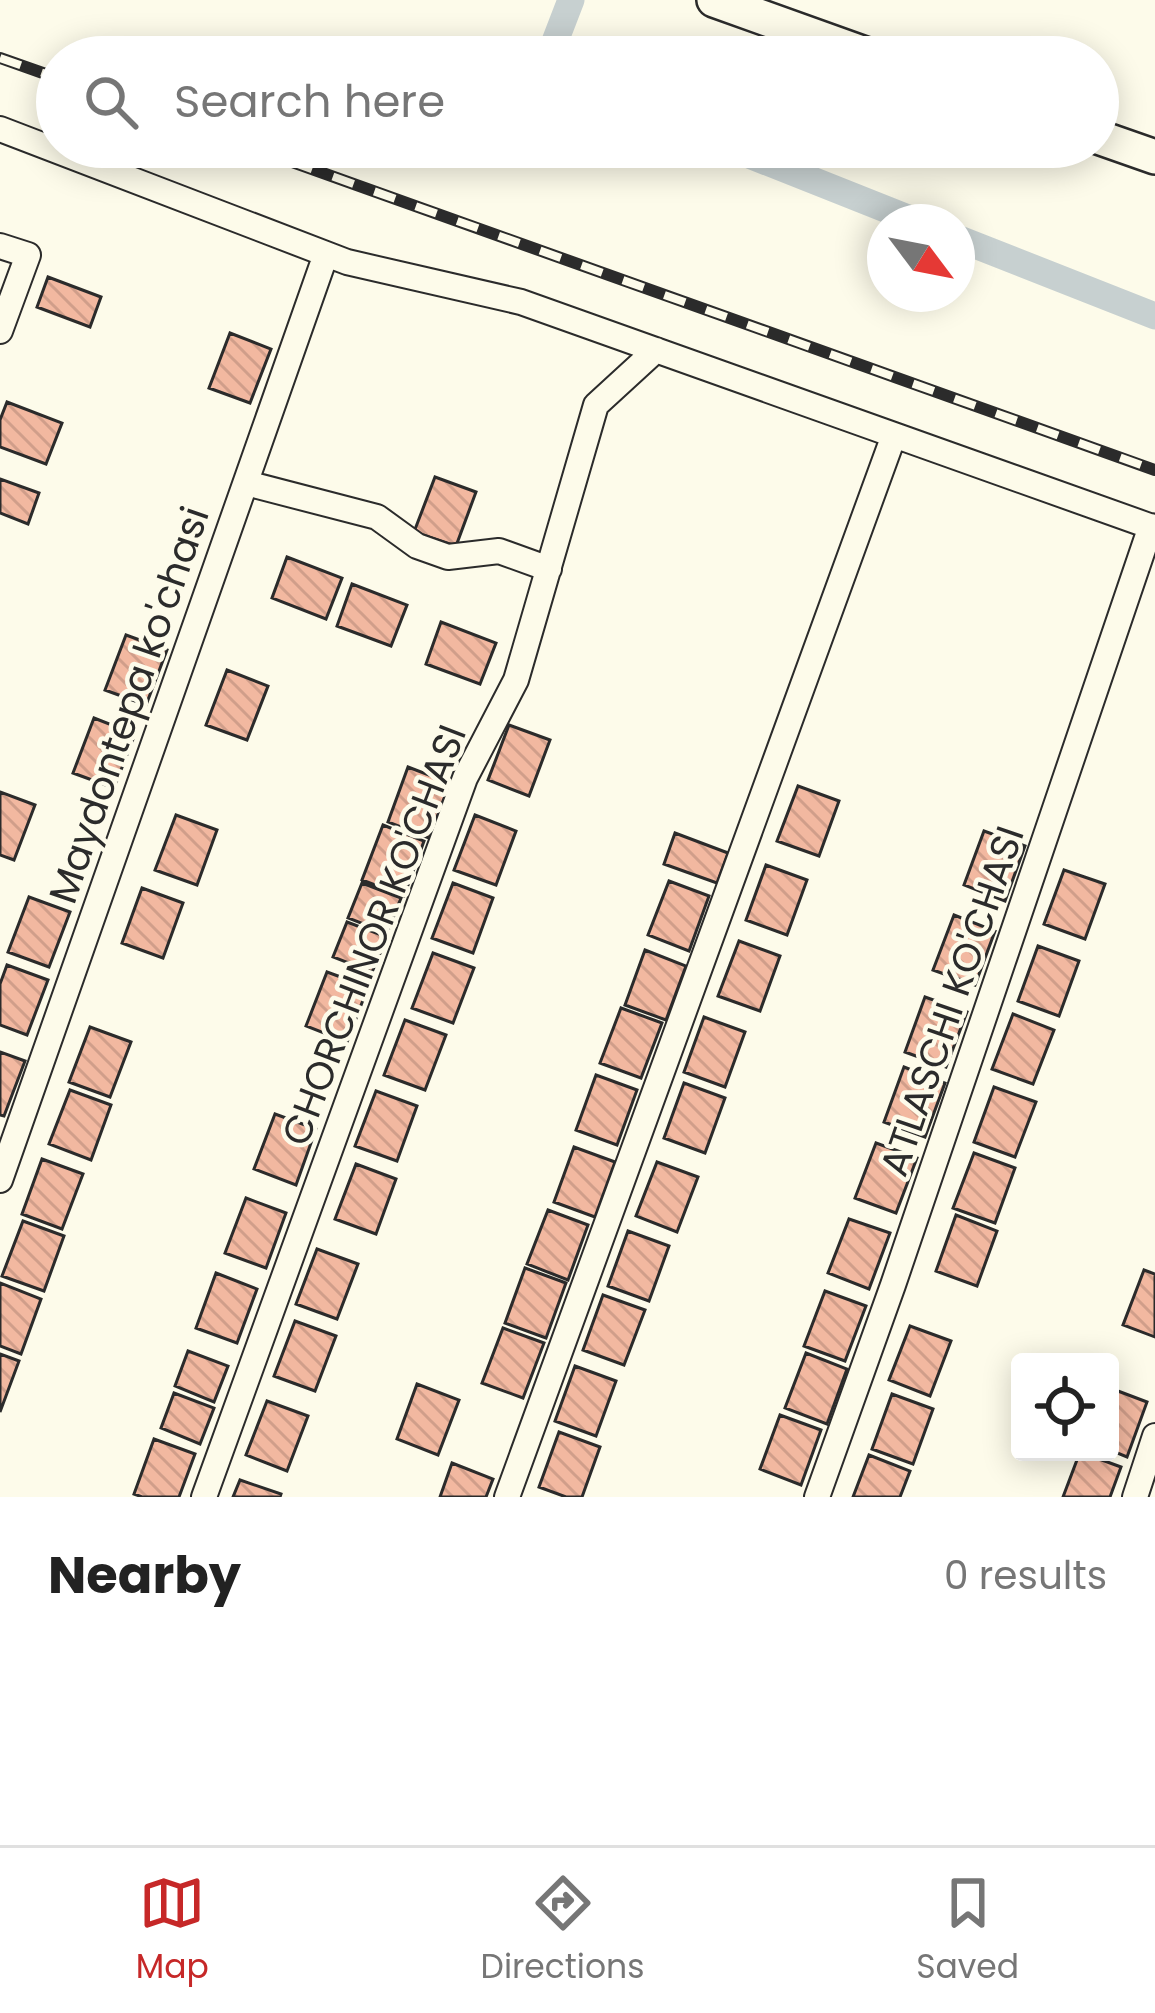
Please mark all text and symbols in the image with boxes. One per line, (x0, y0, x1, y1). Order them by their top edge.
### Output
search box (36, 36, 1119, 168)
icon: search (78, 69, 144, 135)
text: Search here (174, 70, 445, 133)
north arrow (867, 204, 975, 312)
street label: Maydontepa ko'chasi (35, 499, 223, 911)
street label: CHORCHINOR KO'CHASI (268, 717, 480, 1153)
street label: ATLASCHI KO'CHASI (866, 819, 1038, 1183)
map controls (1011, 1353, 1119, 1461)
button: locate (1011, 1353, 1119, 1461)
text: Nearby (48, 1539, 241, 1611)
text: 0 results (944, 1548, 1107, 1603)
tab: Map (136, 1870, 209, 1992)
tab: Directions (481, 1870, 644, 1992)
tab: Saved (916, 1870, 1019, 1992)

